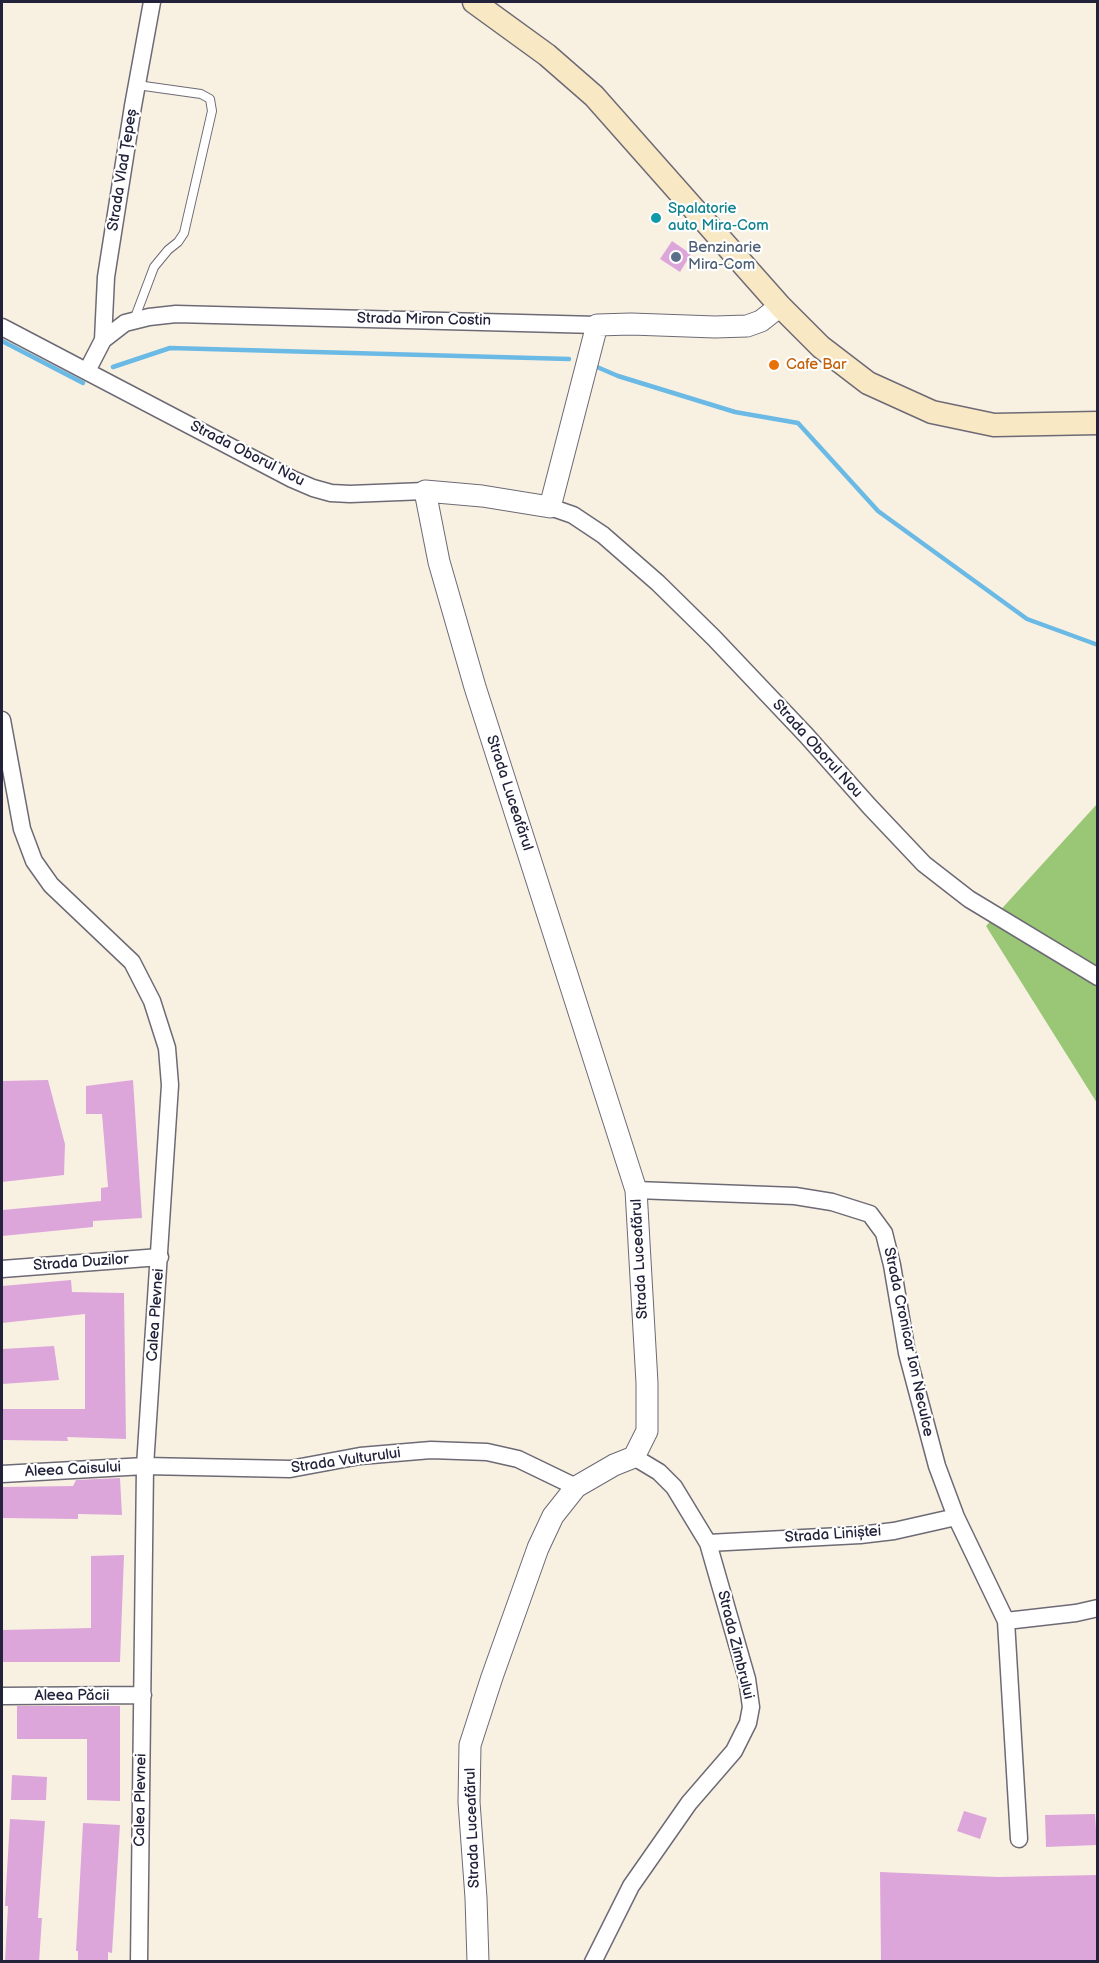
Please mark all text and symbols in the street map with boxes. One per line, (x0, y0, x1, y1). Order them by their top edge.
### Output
street label: Strada Vlad Țepeș (104, 108, 142, 232)
place label: Spalatorie auto Mira-Com (668, 200, 769, 235)
marker: Spalatorie auto Mira-Com (649, 211, 663, 225)
place label: Benzinarie Mira-Com (688, 239, 761, 274)
marker: Benzinarie Mira-Com (669, 250, 683, 264)
street label: Strada Miron Costin (357, 310, 491, 330)
place label: Cafe Bar (786, 356, 846, 374)
marker: Cafe Bar (767, 358, 781, 372)
street label: Strada Oborul Nou (187, 417, 307, 491)
street label: Strada Oborul Nou (768, 696, 866, 802)
street label: Strada Luceafărul (482, 733, 536, 853)
street label: Strada Luceafărul (628, 1198, 652, 1320)
street label: Strada Cronicar Ion Neculce (879, 1246, 937, 1438)
street label: Strada Duzilor (33, 1251, 129, 1275)
street label: Calea Plevnei (144, 1268, 168, 1362)
street label: Strada Vulturului (290, 1444, 402, 1478)
street label: Aleea Caisului (24, 1458, 122, 1482)
street label: Strada Liniștei (784, 1523, 882, 1547)
street label: Strada Zimbrului (713, 1589, 757, 1701)
street label: Aleea Păcii (34, 1687, 110, 1705)
street label: Calea Plevnei (131, 1753, 151, 1847)
street label: Strada Luceafărul (462, 1768, 484, 1888)

